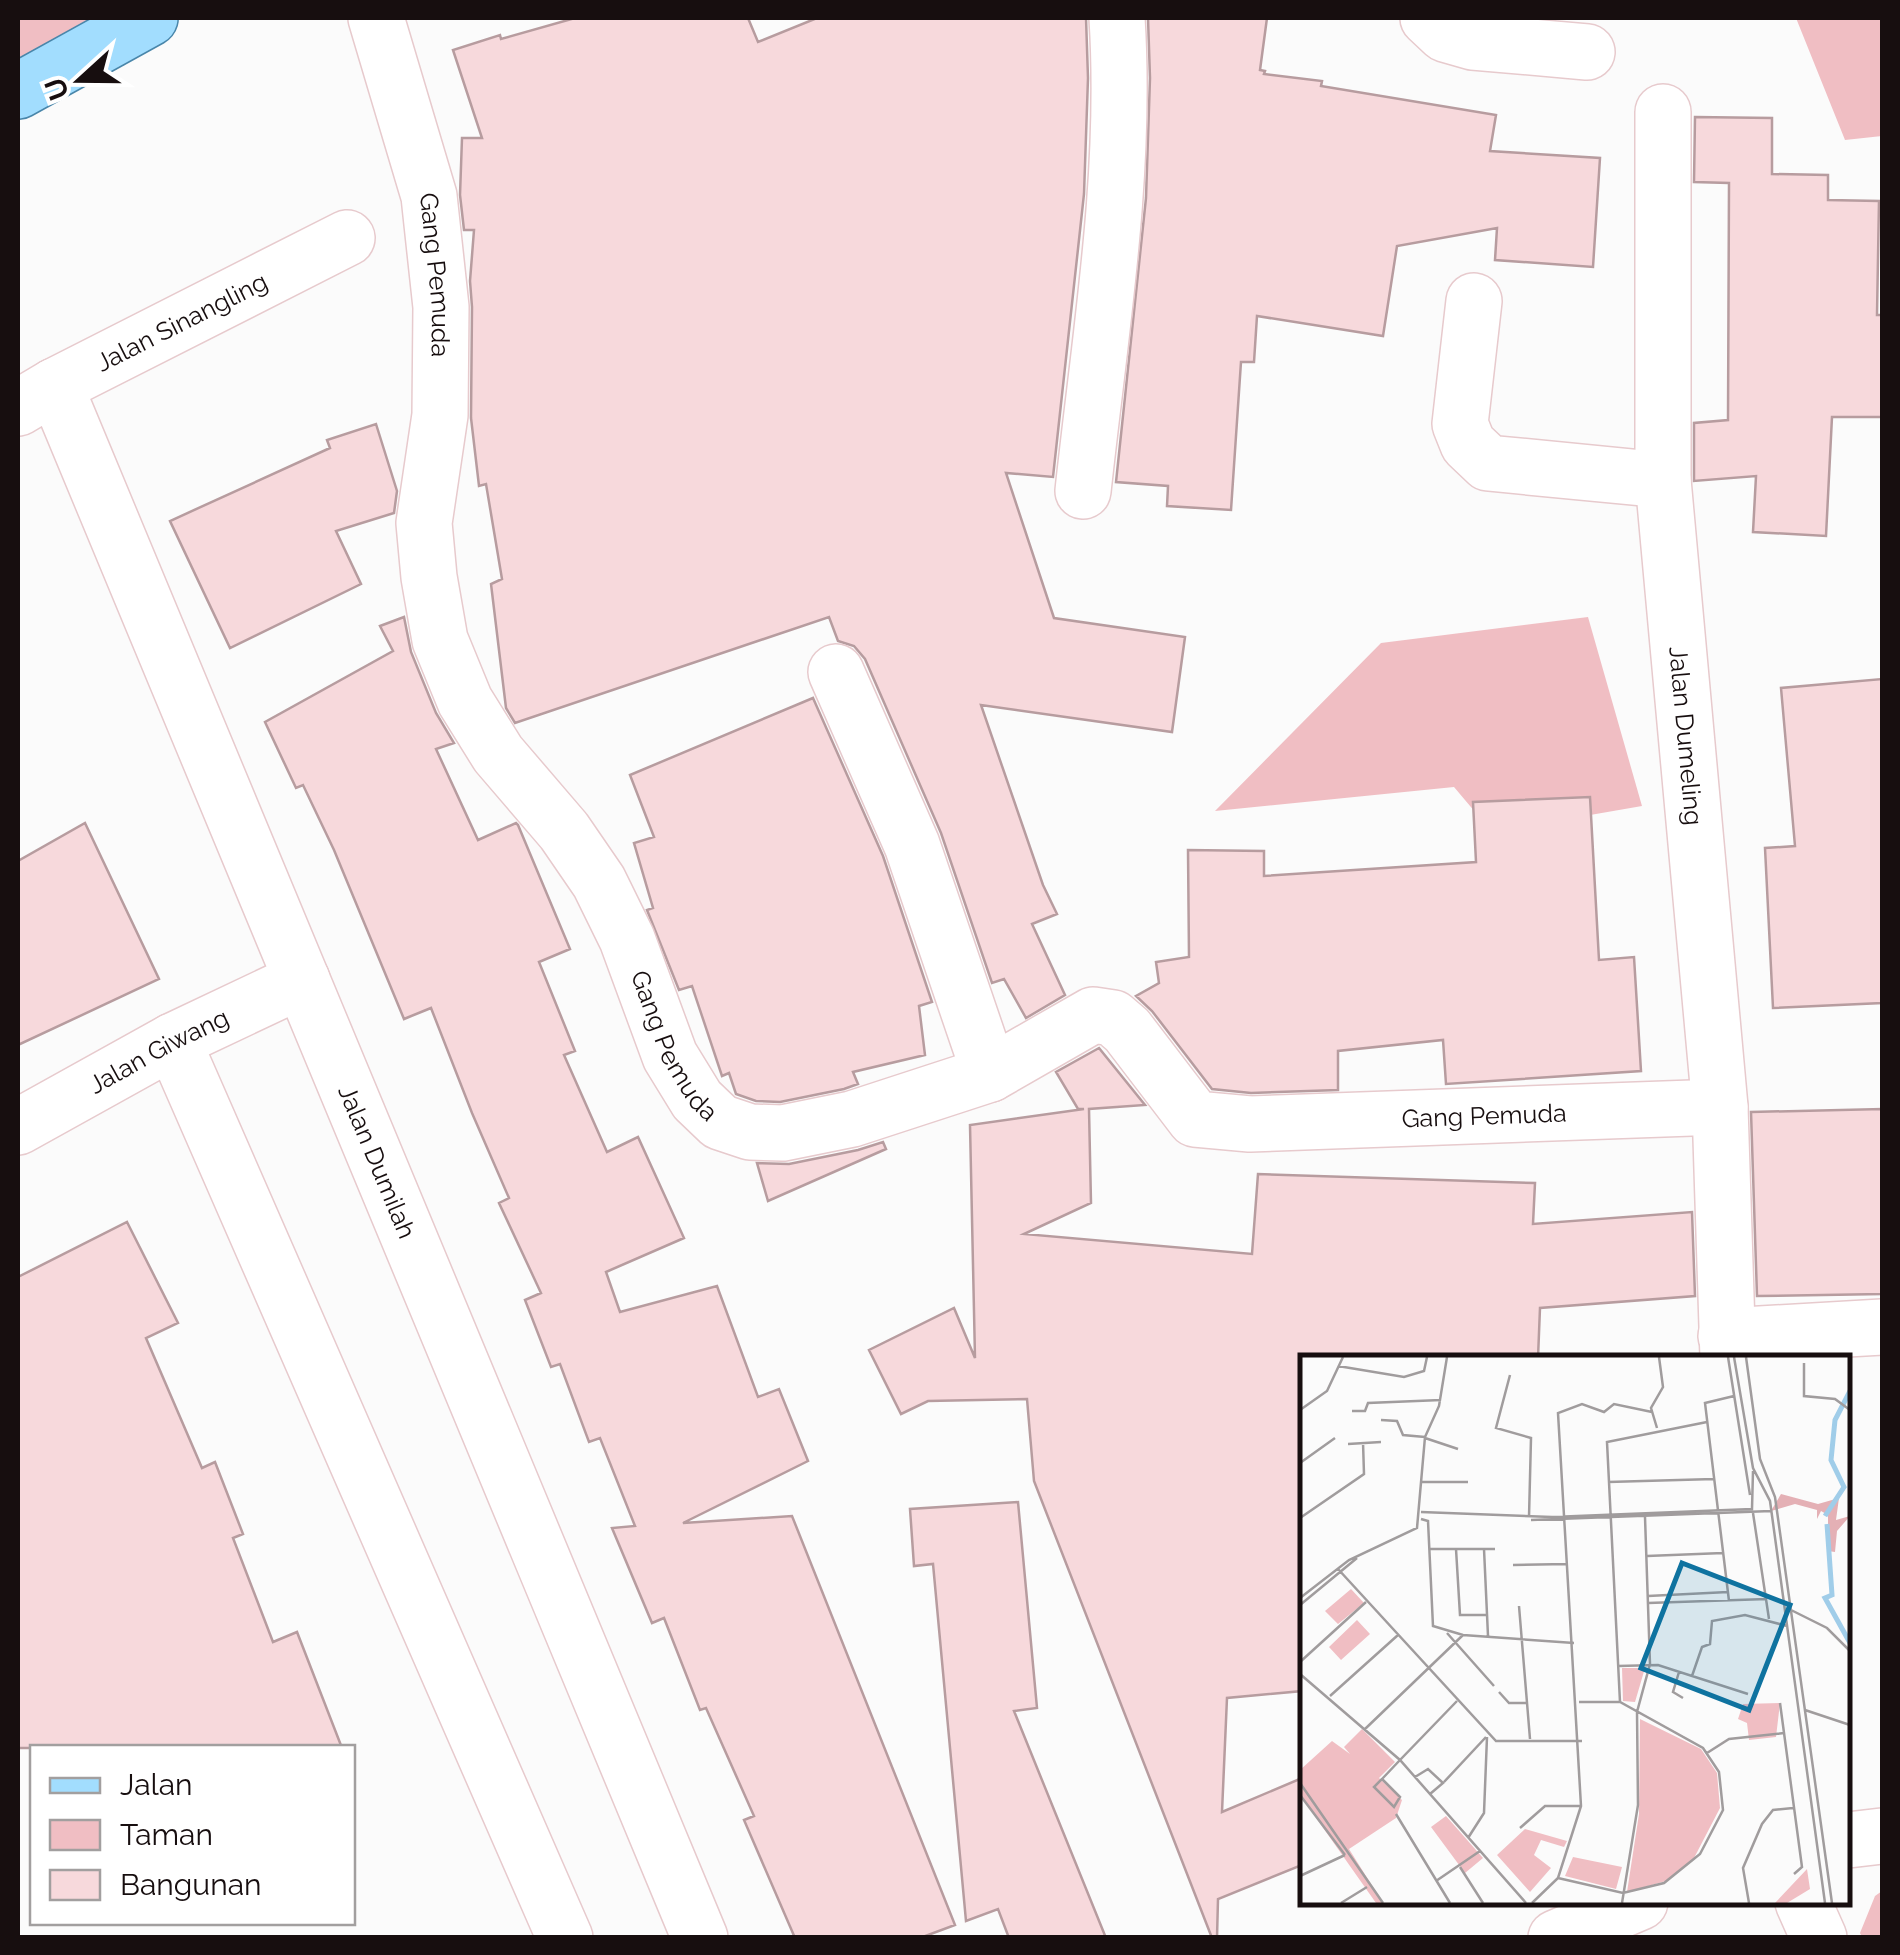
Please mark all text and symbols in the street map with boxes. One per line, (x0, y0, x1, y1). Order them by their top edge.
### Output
north arrow (30, 30, 130, 130)
text: U (38, 73, 76, 105)
street label: Gang Pemuda (414, 191, 457, 357)
street label: Jalan Sinangling (91, 266, 272, 378)
street label: Jalan Dumeling (1663, 645, 1709, 827)
street label: Gang Pemuda (625, 966, 724, 1127)
street label: Jalan Giwang (83, 1002, 233, 1100)
street label: Jalan Dumilah (332, 1081, 423, 1243)
street label: Gang Pemuda (1401, 1098, 1567, 1134)
inset map (1300, 1355, 1850, 1905)
legend (30, 1745, 355, 1925)
text: Jalan (120, 1767, 193, 1802)
text: Taman (120, 1817, 213, 1852)
text: Bangunan (120, 1867, 262, 1902)

